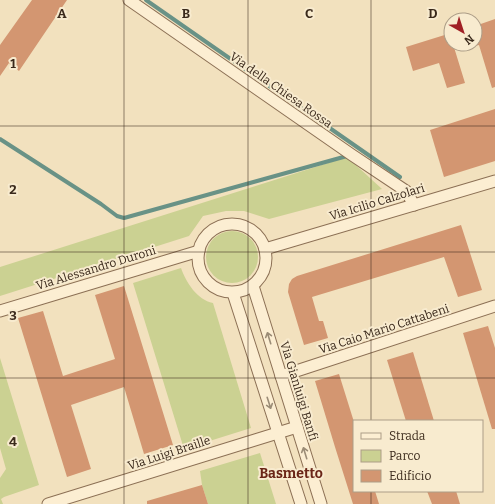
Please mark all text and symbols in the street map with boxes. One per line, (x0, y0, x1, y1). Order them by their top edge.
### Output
text: A (57, 6, 67, 21)
text: B (182, 6, 190, 21)
text: C (305, 6, 313, 21)
text: D (428, 6, 438, 21)
north arrow (443, 12, 483, 52)
text: N (461, 32, 476, 47)
street label: Via della Chiesa Rossa (227, 49, 335, 131)
text: 1 (10, 56, 16, 71)
street label: Via Icilio Calzolari (328, 181, 427, 223)
text: 2 (9, 182, 17, 197)
street label: Via Alessandro Duroni (34, 243, 158, 293)
street label: Via Caio Mario Cattabeni (317, 301, 451, 357)
text: 3 (9, 308, 17, 323)
one-way arrow (265, 332, 272, 345)
street label: Via Gianluigi Banfi (277, 340, 321, 443)
one-way arrow (266, 396, 273, 409)
legend (353, 420, 483, 492)
text: Strada (389, 429, 426, 443)
street label: Via Luigi Braille (126, 433, 212, 473)
text: 4 (9, 434, 17, 449)
one-way arrow (301, 447, 308, 460)
text: Parco (389, 449, 420, 463)
district label: Basmetto (259, 465, 323, 482)
text: Edificio (389, 469, 431, 483)

